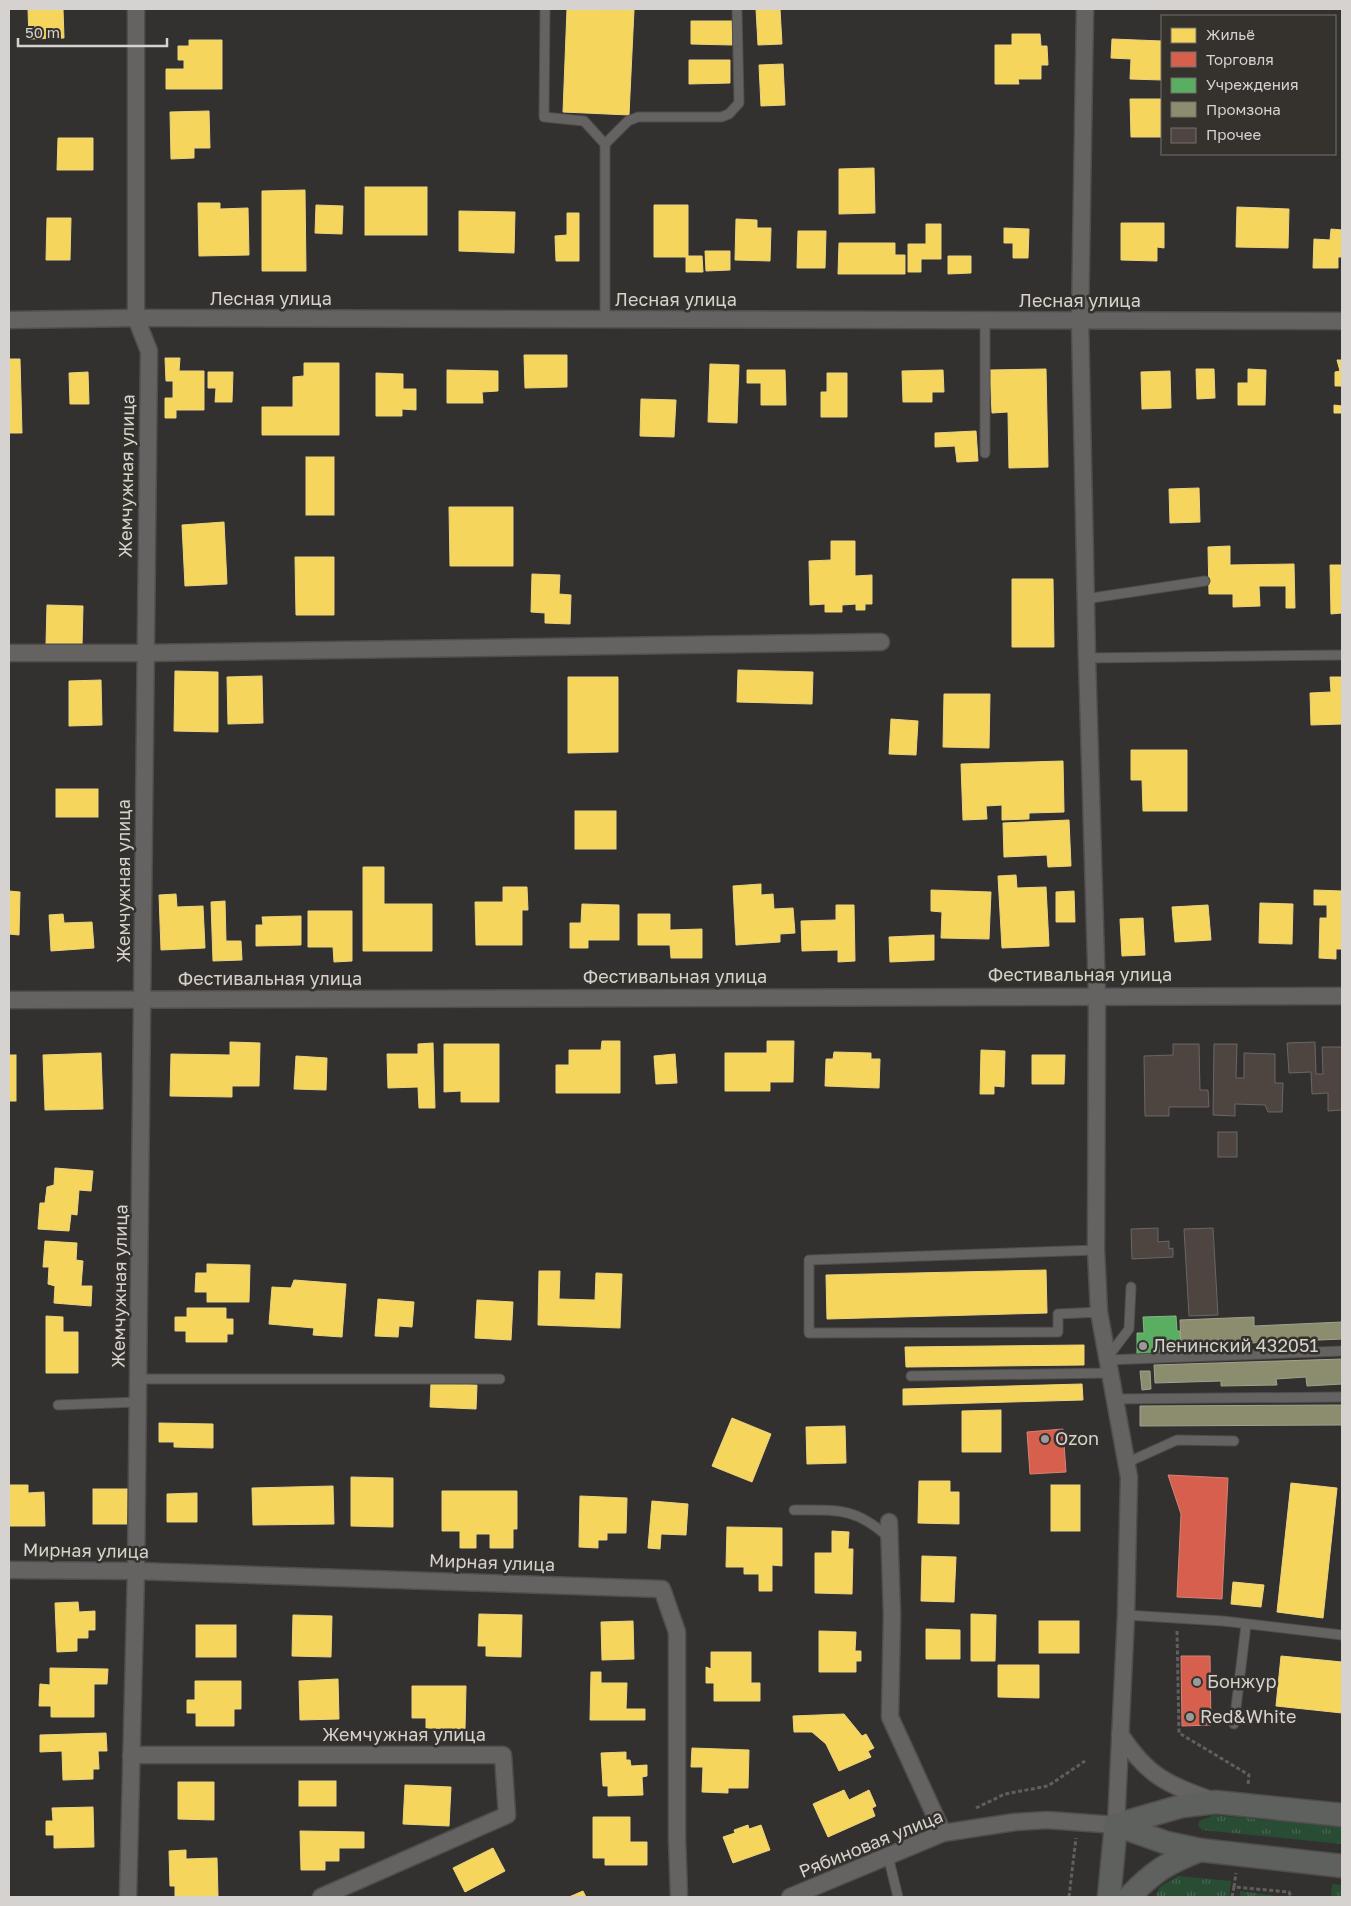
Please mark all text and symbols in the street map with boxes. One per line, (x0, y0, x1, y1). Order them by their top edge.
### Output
scale bar (18, 15, 166, 47)
legend (1161, 15, 1336, 155)
text: 50 m (25, 23, 60, 41)
text: Жильё (1206, 25, 1255, 43)
text: Торговля (1206, 50, 1274, 68)
text: Учреждения (1206, 75, 1298, 93)
text: Промзона (1206, 100, 1281, 118)
text: Прочее (1206, 125, 1262, 143)
street label: Лесная улица (210, 287, 332, 309)
street label: Лесная улица (615, 288, 737, 310)
street label: Лесная улица (1019, 289, 1141, 311)
street label: Жемчужная улица (114, 394, 138, 558)
street label: Жемчужная улица (112, 799, 134, 963)
street label: Фестивальная улица (988, 963, 1172, 985)
street label: Фестивальная улица (583, 965, 767, 987)
street label: Фестивальная улица (178, 967, 362, 989)
street label: Жемчужная улица (107, 1204, 131, 1368)
place label: Ленинский 432051 (1153, 1334, 1318, 1356)
marker: Ленинский 432051 (1137, 1340, 1149, 1352)
place label: Ozon (1055, 1427, 1099, 1449)
marker: Ozon (1039, 1433, 1051, 1445)
street label: Мирная улица (23, 1538, 149, 1562)
street label: Мирная улица (429, 1549, 555, 1575)
place label: Бонжур (1207, 1670, 1276, 1692)
marker: Бонжур (1191, 1676, 1203, 1688)
place label: Red&White (1200, 1705, 1296, 1727)
marker: Red&White (1184, 1711, 1196, 1723)
street label: Жемчужная улица (322, 1723, 486, 1745)
street label: Рябиновая улица (795, 1804, 946, 1882)

